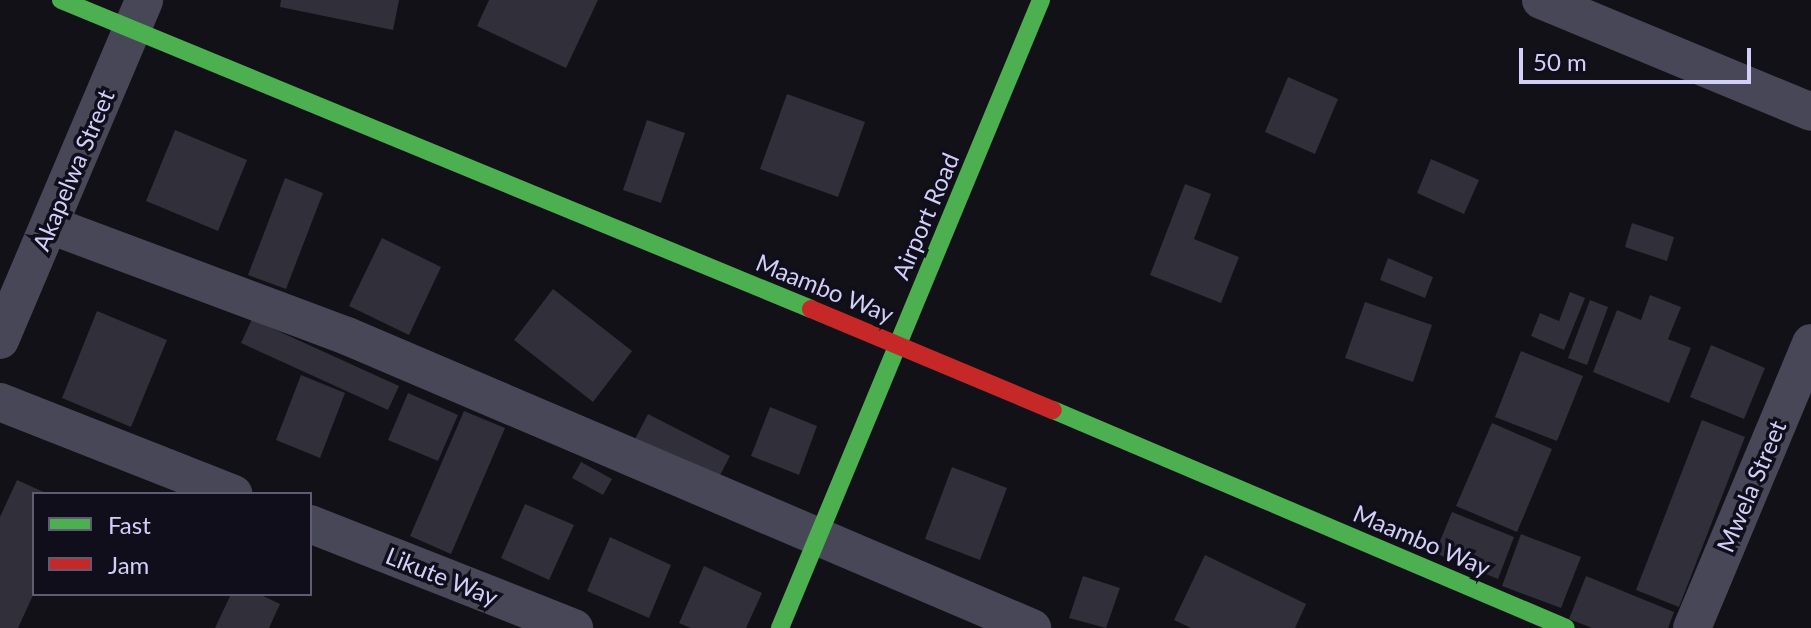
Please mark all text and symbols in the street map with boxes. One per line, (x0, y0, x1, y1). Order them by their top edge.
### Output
scale bar (1523, 32, 1755, 82)
text: 50 m (1533, 47, 1587, 76)
street label: Akapelwa Street (26, 85, 120, 255)
street label: Airport Road (885, 148, 965, 284)
street label: Maambo Way (752, 247, 898, 329)
street label: Mwela Street (1710, 416, 1792, 556)
legend (32, 492, 312, 596)
street label: Maambo Way (1349, 498, 1495, 582)
text: Fast (108, 510, 151, 539)
street label: Likute Way (382, 540, 502, 612)
text: Jam (108, 550, 149, 579)

